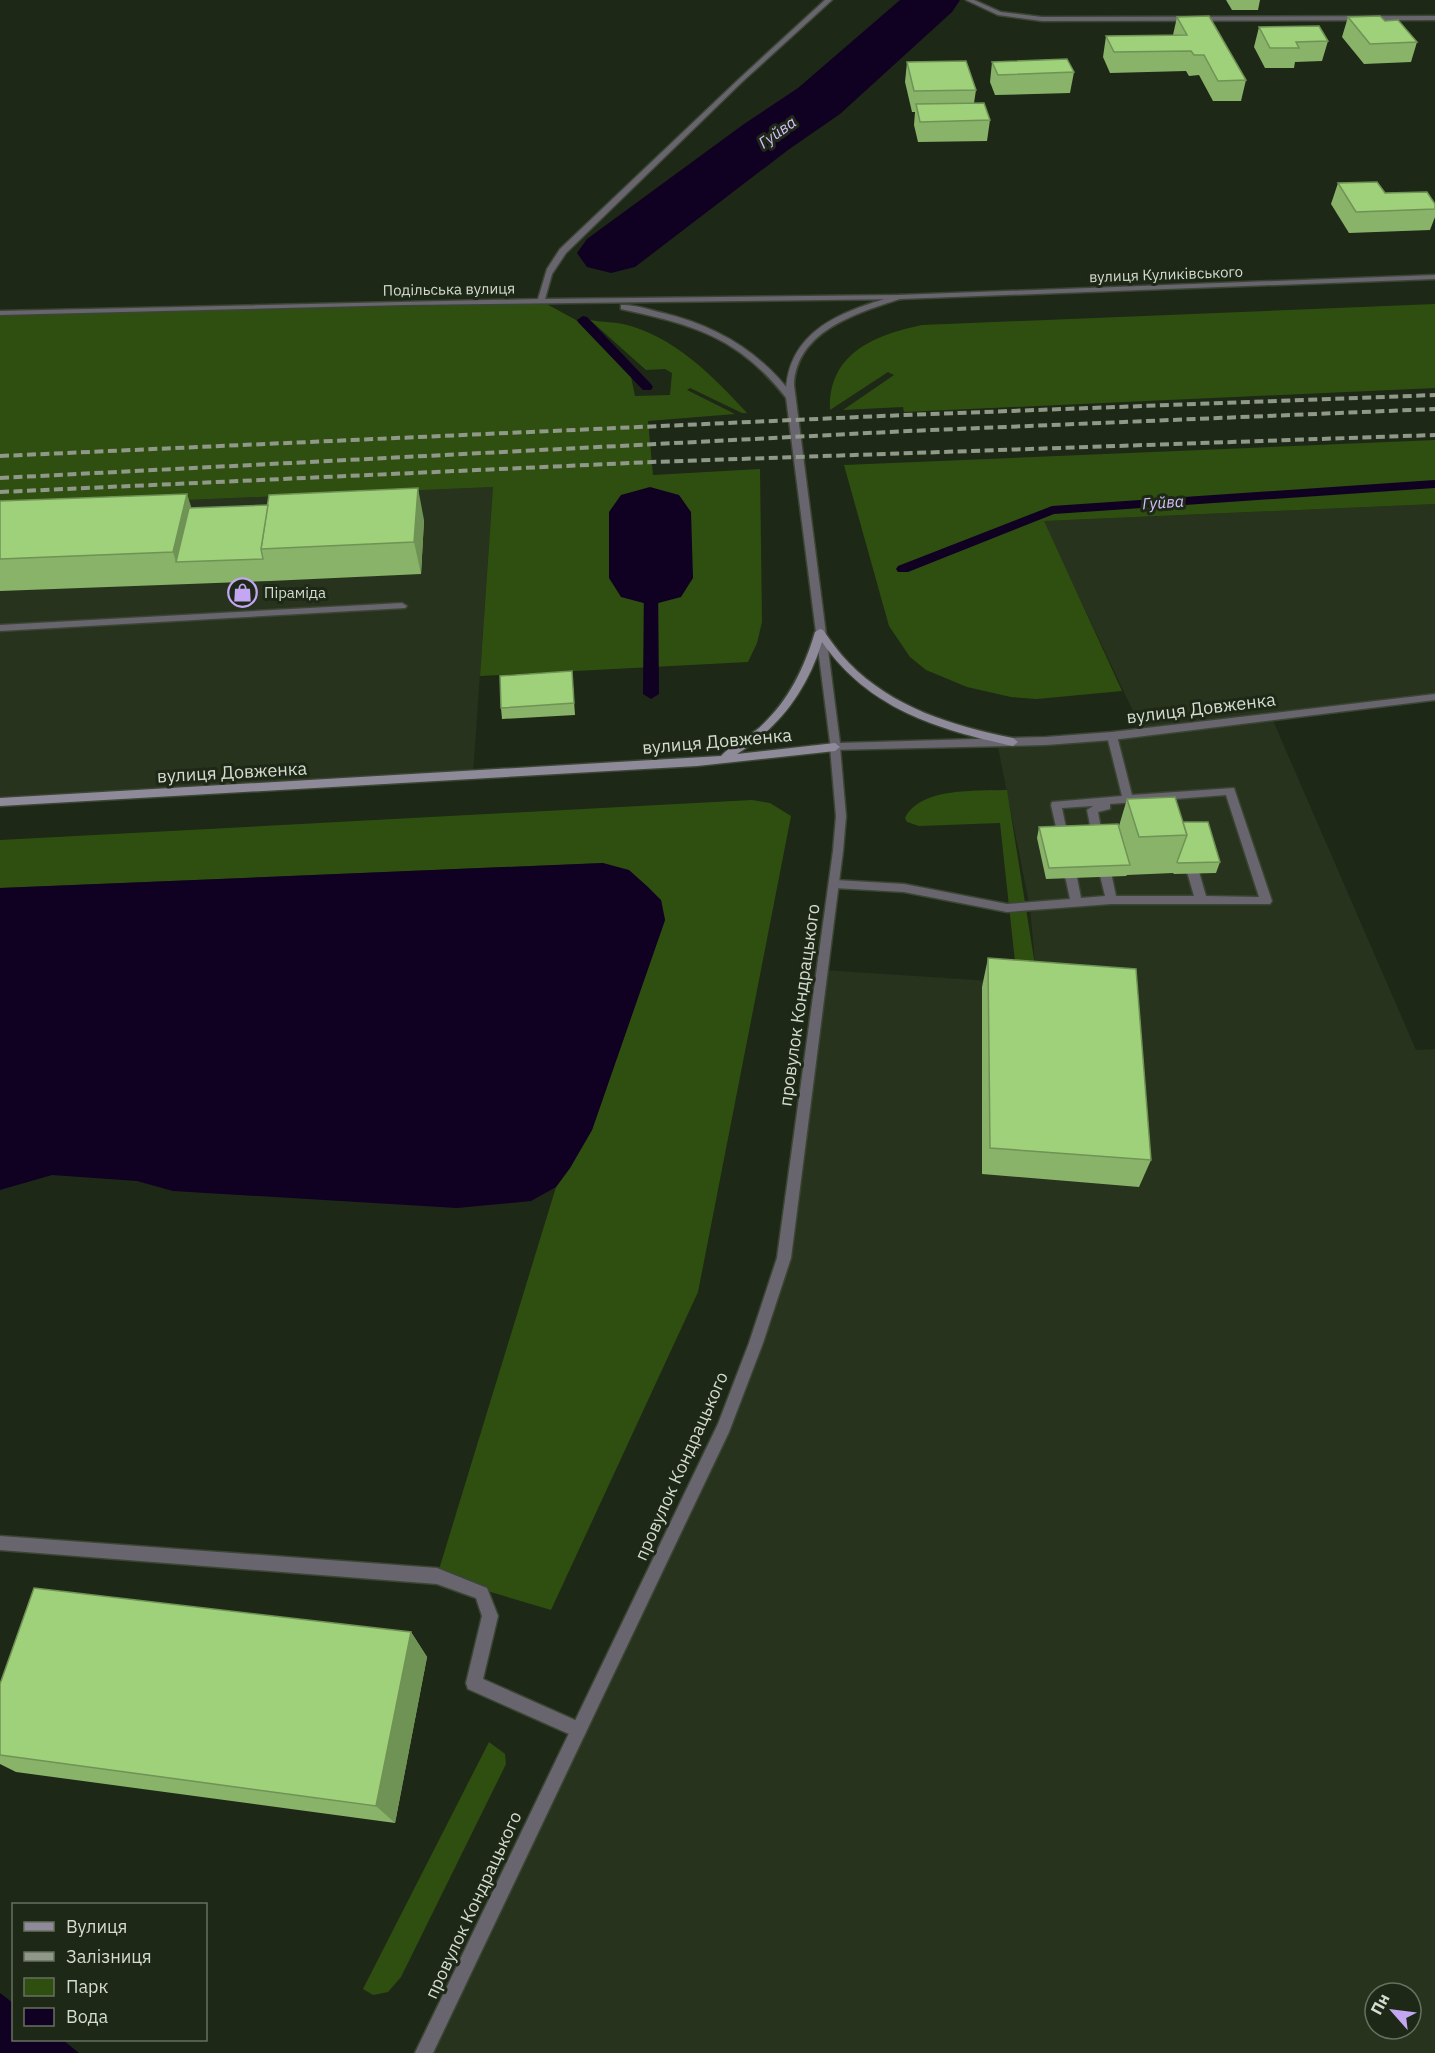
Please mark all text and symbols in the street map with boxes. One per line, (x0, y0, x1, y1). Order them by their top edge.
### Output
water label: Гуйва (754, 112, 800, 152)
street label: вулиця Куликівського (1089, 262, 1243, 286)
street label: Подільська вулиця (383, 278, 515, 300)
water label: Гуйва (1141, 491, 1185, 513)
shop icon: Піраміда (227, 576, 259, 608)
place label: Піраміда (264, 583, 326, 602)
street label: вулиця Довженка (1125, 687, 1277, 729)
street label: вулиця Довженка (641, 723, 793, 759)
street label: вулиця Довженка (156, 757, 308, 787)
street label: провулок Кондрацького (773, 902, 825, 1108)
street label: провулок Кондрацького (629, 1368, 733, 1564)
street label: провулок Кондрацького (419, 1808, 527, 2002)
legend (12, 1903, 207, 2041)
text: Вулиця (66, 1915, 127, 1938)
text: Залізниця (66, 1945, 152, 1968)
text: Парк (66, 1975, 109, 1998)
north arrow (1363, 1981, 1423, 2041)
text: Пн (1366, 1990, 1394, 2018)
text: Вода (66, 2005, 109, 2028)

